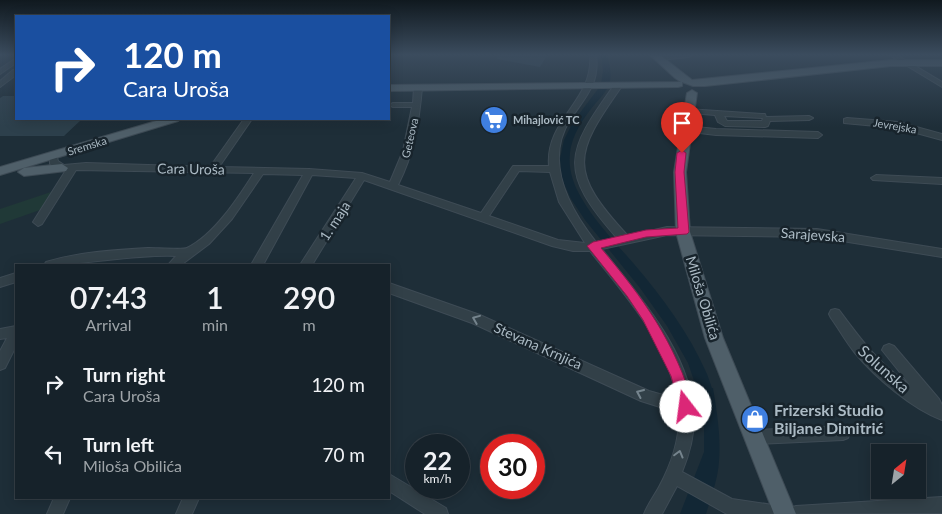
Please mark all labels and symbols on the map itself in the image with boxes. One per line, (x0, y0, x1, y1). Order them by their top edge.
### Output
pin (661, 102, 703, 153)
supermarket icon: Mihajlović TC (479, 105, 509, 135)
place label: Mihajlović TC (513, 113, 580, 126)
street label: Jevrejska (872, 115, 918, 136)
street label: Geteova (399, 117, 420, 159)
street label: Sremska (66, 133, 108, 158)
street label: Cara Uroša (157, 159, 225, 178)
street label: 1. maja (316, 198, 354, 244)
street label: Sarajevska (780, 224, 846, 245)
street label: Miloša Obilića (683, 254, 724, 342)
one-way arrow (472, 315, 481, 325)
street label: Stevana Krnjića (492, 319, 585, 373)
street label: Solunska (855, 341, 914, 397)
position arrow (659, 380, 711, 432)
one-way arrow (636, 389, 645, 399)
place label: Frizerski Studio Biljane Dimitrić (774, 400, 884, 437)
shop icon: Frizerski Studio Biljane Dimitrić (740, 404, 770, 434)
speed limit sign: 30 (480, 434, 545, 499)
north arrow (871, 444, 926, 499)
one-way arrow (674, 451, 684, 459)

